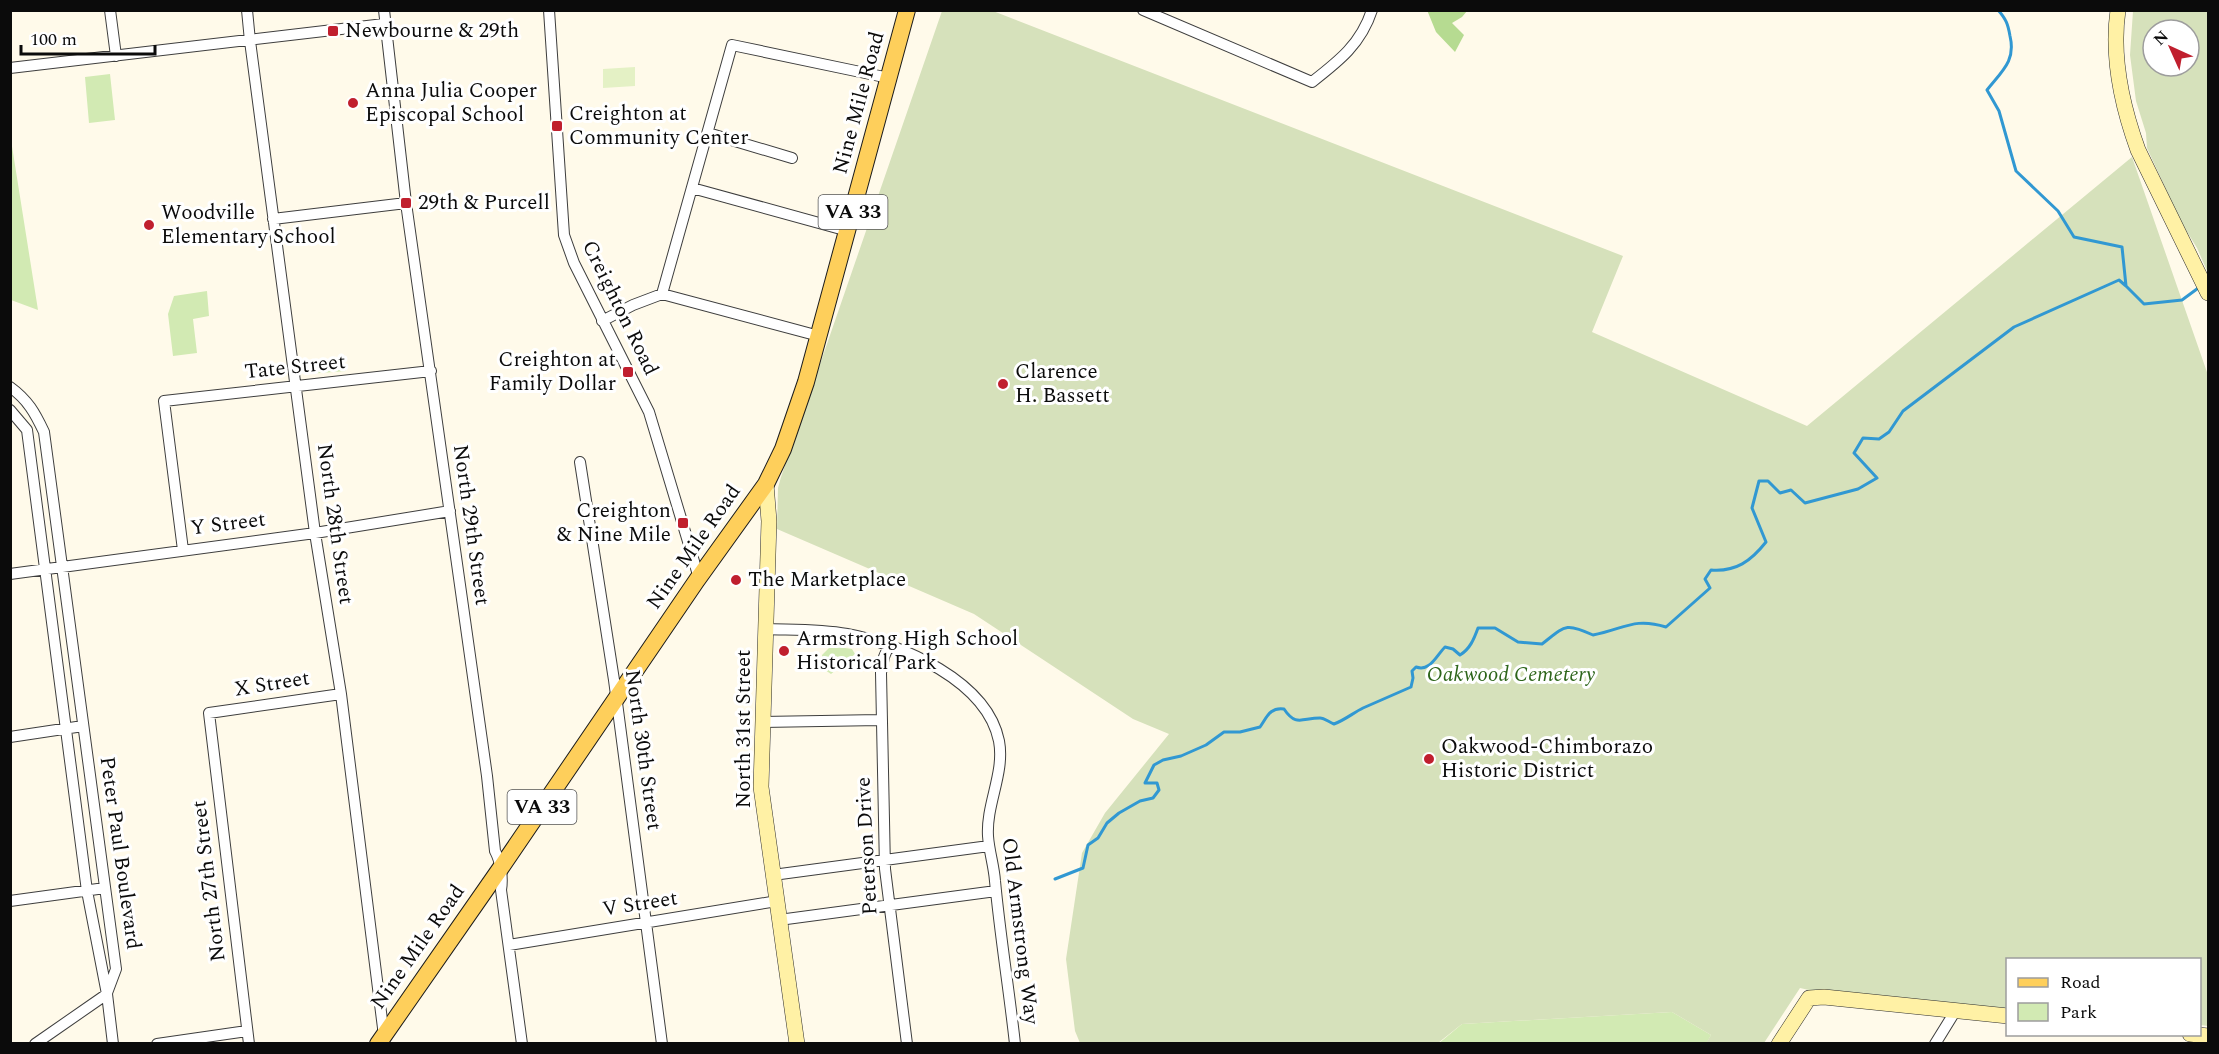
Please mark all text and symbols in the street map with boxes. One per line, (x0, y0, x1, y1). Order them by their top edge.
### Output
place label: Newbourne & 29th (345, 15, 519, 47)
scale bar (21, 18, 154, 56)
north arrow (2141, 18, 2201, 78)
marker: Newbourne & 29th (326, 24, 340, 38)
text: N (2148, 25, 2174, 51)
text: 100 m (30, 26, 77, 53)
street label: Nine Mile Road (825, 28, 893, 178)
place label: Anna Julia Cooper Episcopal School (365, 75, 537, 131)
marker: Anna Julia Cooper Episcopal School (346, 96, 360, 110)
place label: Creighton at Community Center (569, 98, 749, 154)
marker: Creighton at Community Center (550, 119, 564, 133)
place label: 29th & Purcell (418, 187, 550, 219)
road number: VA 33 (818, 195, 888, 229)
marker: 29th & Purcell (399, 196, 413, 210)
place label: Woodville Elementary School (161, 197, 336, 253)
marker: Woodville Elementary School (142, 218, 156, 232)
street label: Creighton Road (573, 235, 667, 381)
place label: Creighton at Family Dollar (489, 344, 616, 400)
street label: Tate Street (243, 346, 347, 388)
place label: Clarence H. Bassett (1015, 356, 1110, 412)
marker: Creighton at Family Dollar (621, 365, 635, 379)
marker: Clarence H. Bassett (996, 377, 1010, 391)
street label: North 28th Street (308, 441, 362, 607)
street label: North 29th Street (444, 442, 498, 608)
street label: Nine Mile Road (639, 478, 749, 616)
place label: Creighton & Nine Mile (557, 495, 671, 551)
street label: Y Street (189, 504, 267, 544)
marker: Creighton & Nine Mile (676, 516, 690, 530)
place label: The Marketplace (748, 564, 906, 596)
marker: The Marketplace (729, 573, 743, 587)
place label: Armstrong High School Historical Park (796, 623, 1018, 679)
marker: Armstrong High School Historical Park (777, 644, 791, 658)
street label: North 31st Street (728, 649, 760, 809)
park label: Oakwood Cemetery (1427, 659, 1596, 691)
street label: X Street (232, 662, 312, 706)
street label: North 30th Street (616, 667, 670, 833)
place label: Oakwood-Chimborazo Historic District (1441, 731, 1653, 787)
marker: Oakwood-Chimborazo Historic District (1422, 752, 1436, 766)
street label: Peter Paul Boulevard (91, 754, 149, 952)
street label: Peterson Drive (847, 776, 887, 916)
road number: VA 33 (508, 790, 576, 824)
street label: North 27th Street (183, 798, 235, 964)
street label: Old Armstrong Way (993, 836, 1047, 1027)
street label: Nine Mile Road (363, 878, 473, 1016)
street label: V Street (600, 882, 680, 926)
legend (2006, 958, 2201, 1036)
text: Road (2060, 969, 2101, 996)
text: Park (2060, 999, 2097, 1026)

